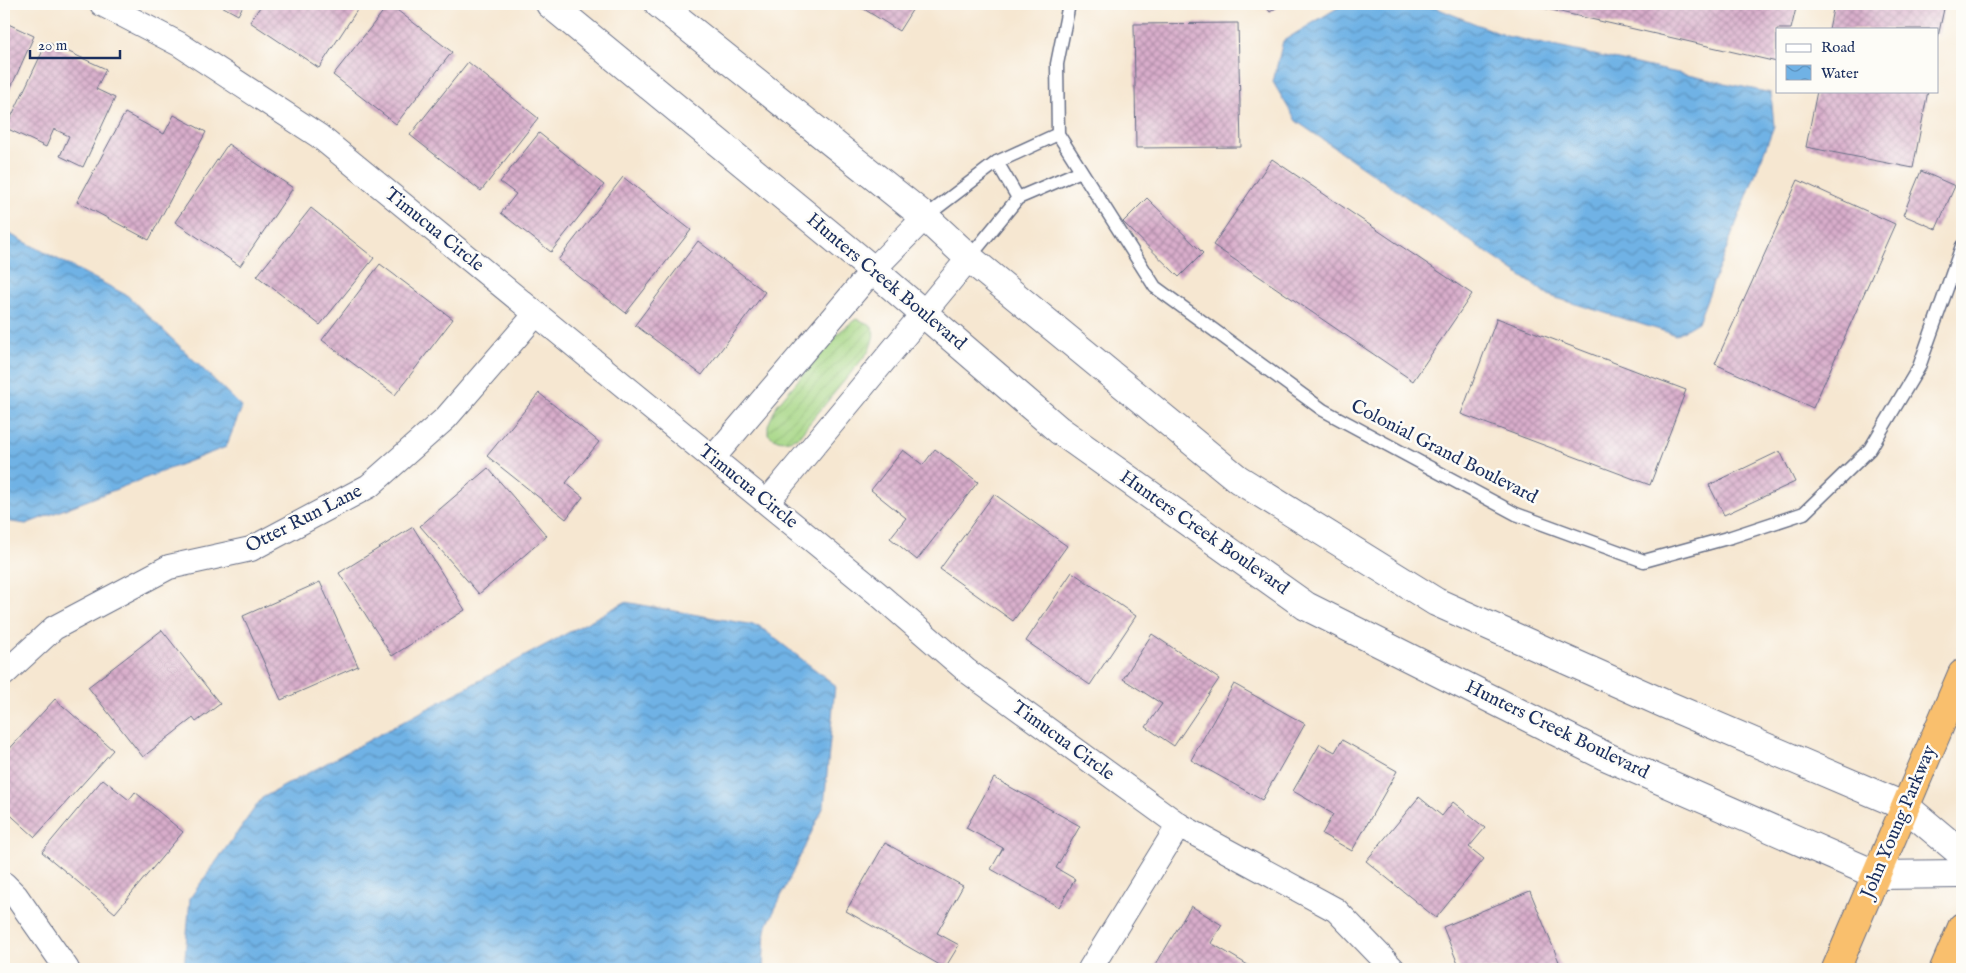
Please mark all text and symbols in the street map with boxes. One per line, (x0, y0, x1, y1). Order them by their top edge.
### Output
scale bar (30, 28, 120, 60)
legend (1776, 28, 1938, 92)
text: 20 m (38, 36, 68, 55)
text: Road (1821, 38, 1856, 57)
text: Water (1821, 64, 1859, 83)
street label: Timucua Circle (379, 183, 489, 278)
street label: Hunters Creek Boulevard (801, 208, 972, 356)
street label: Colonial Grand Boulevard (1347, 394, 1542, 510)
street label: Timucua Circle (693, 440, 803, 535)
street label: Hunters Creek Boulevard (1115, 465, 1294, 601)
street label: Otter Run Lane (242, 479, 367, 559)
street label: Hunters Creek Boulevard (1461, 675, 1654, 785)
street label: Timucua Circle (1007, 696, 1119, 786)
street label: John Young Parkway (1855, 741, 1942, 904)

